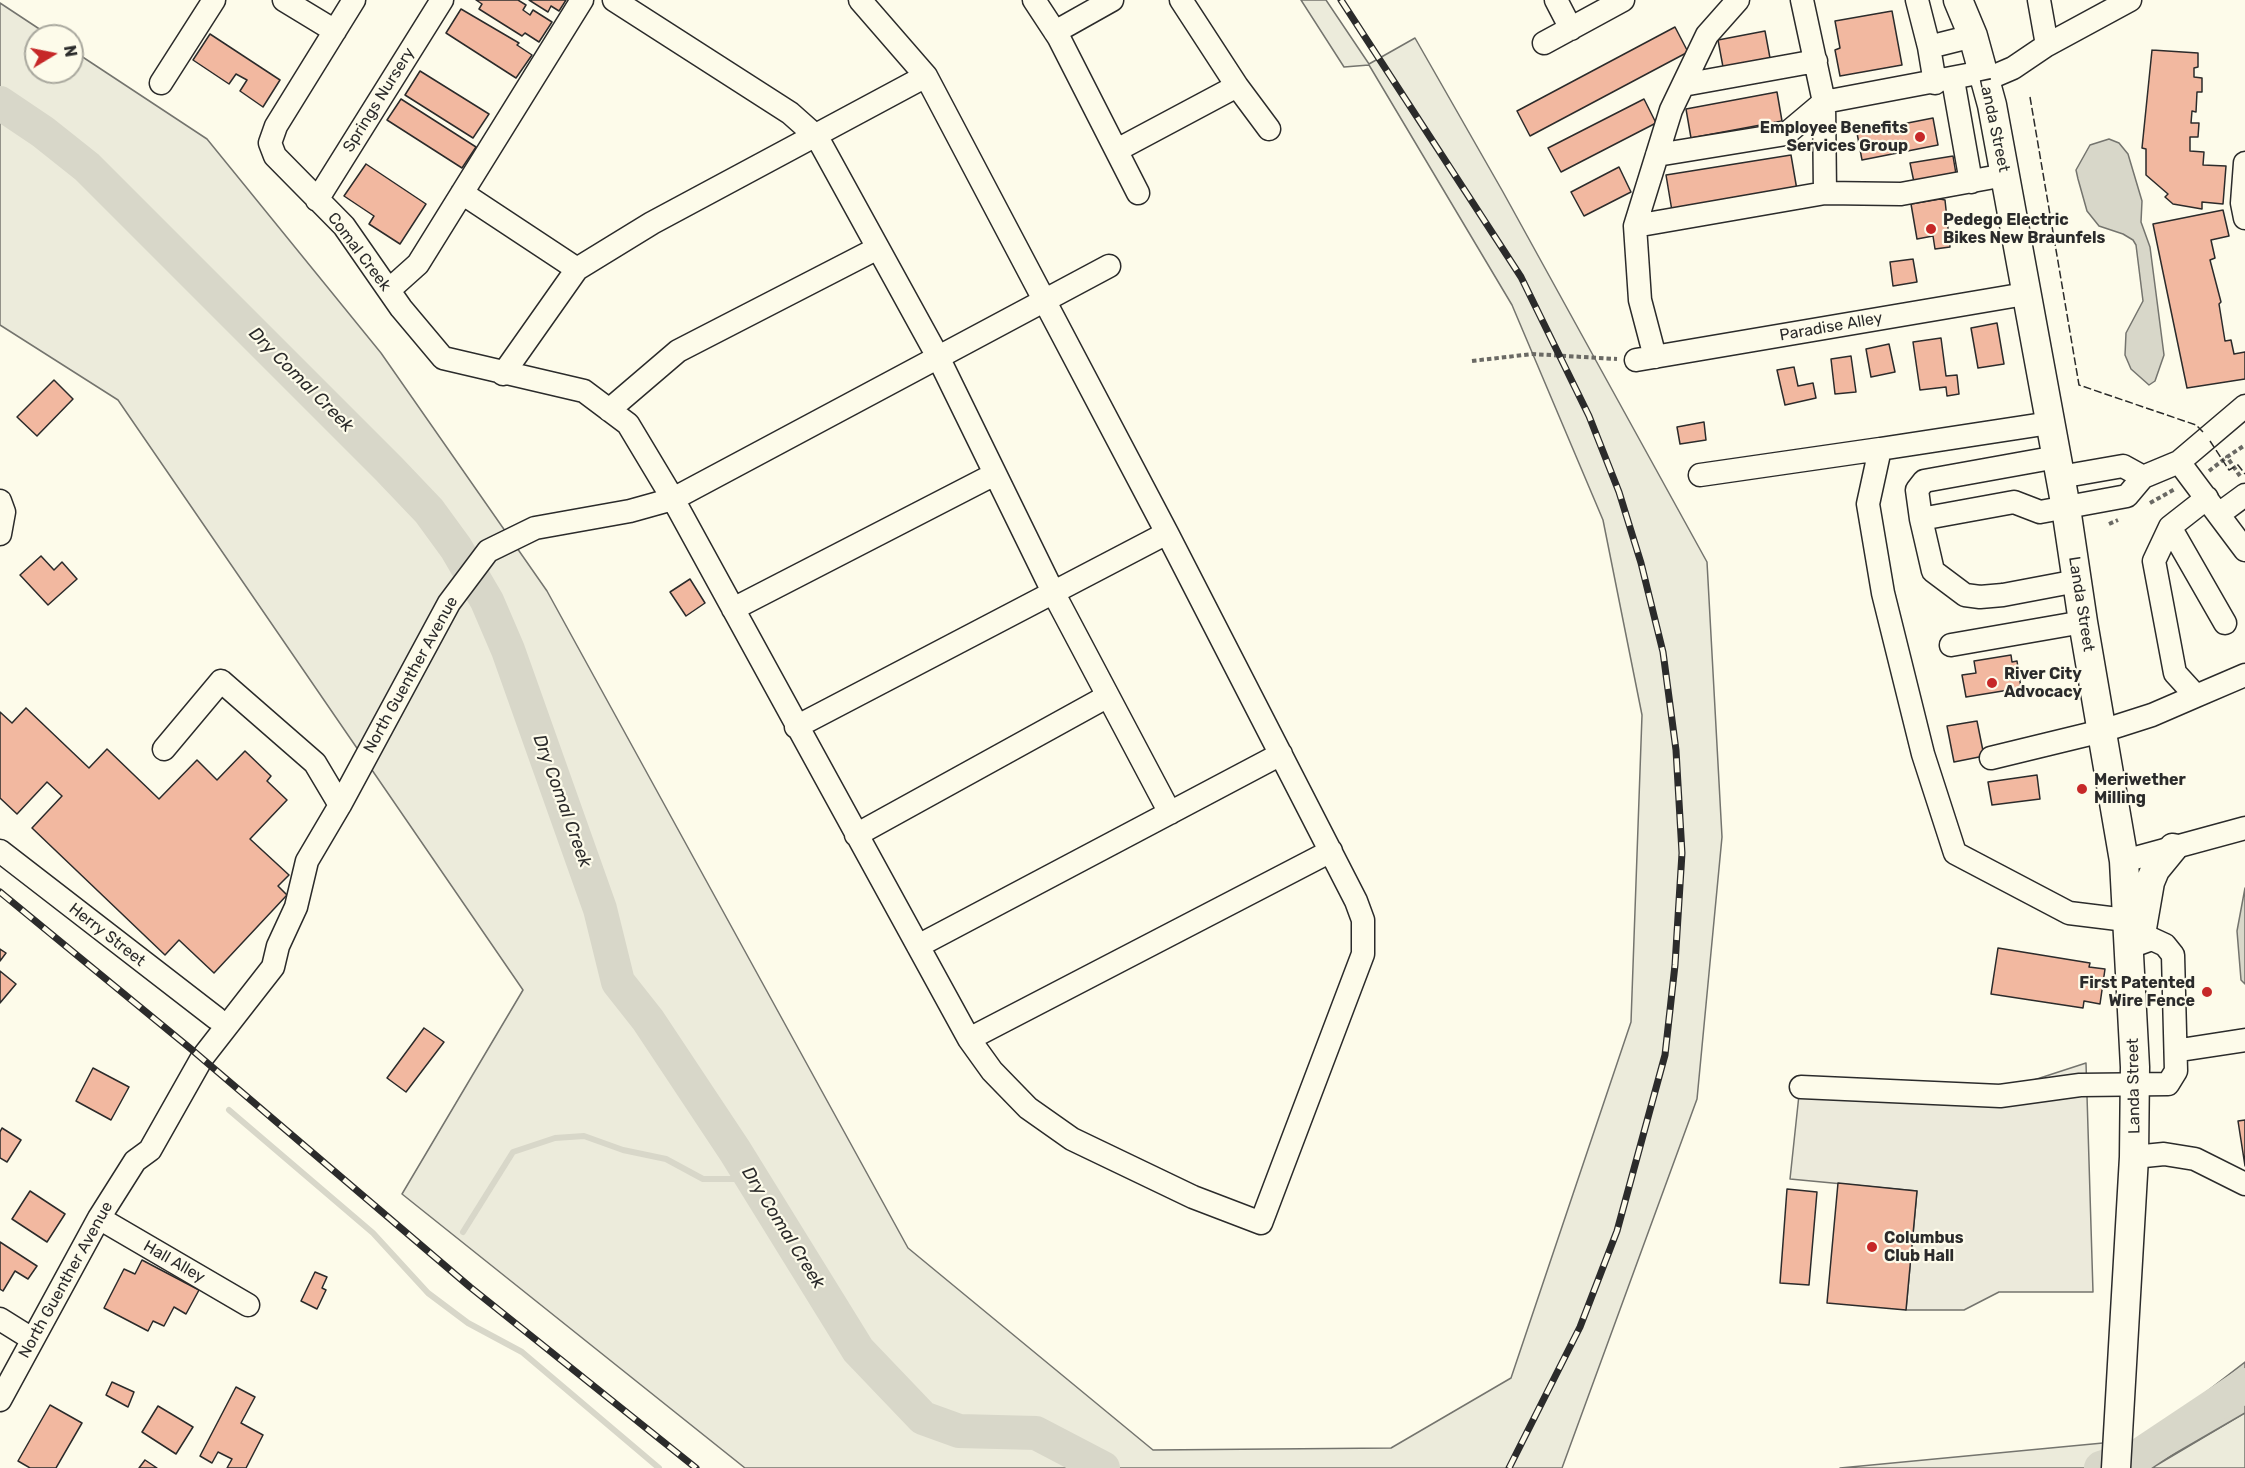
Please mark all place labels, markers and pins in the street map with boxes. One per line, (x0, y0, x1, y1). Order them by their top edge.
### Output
place label: Employee Benefits Services Group (1760, 118, 1908, 156)
marker: Employee Benefits Services Group (1913, 130, 1927, 144)
place label: Pedego Electric Bikes New Braunfels (1943, 210, 2105, 248)
marker: Pedego Electric Bikes New Braunfels (1924, 222, 1938, 236)
place label: River City Advocacy (2004, 664, 2082, 702)
marker: River City Advocacy (1985, 676, 1999, 690)
place label: Meriwether Milling (2094, 770, 2186, 808)
marker: Meriwether Milling (2075, 782, 2089, 796)
place label: First Patented Wire Fence (2079, 973, 2195, 1011)
marker: First Patented Wire Fence (2200, 985, 2214, 999)
place label: Columbus Club Hall (1884, 1228, 1964, 1266)
marker: Columbus Club Hall (1865, 1240, 1879, 1254)

